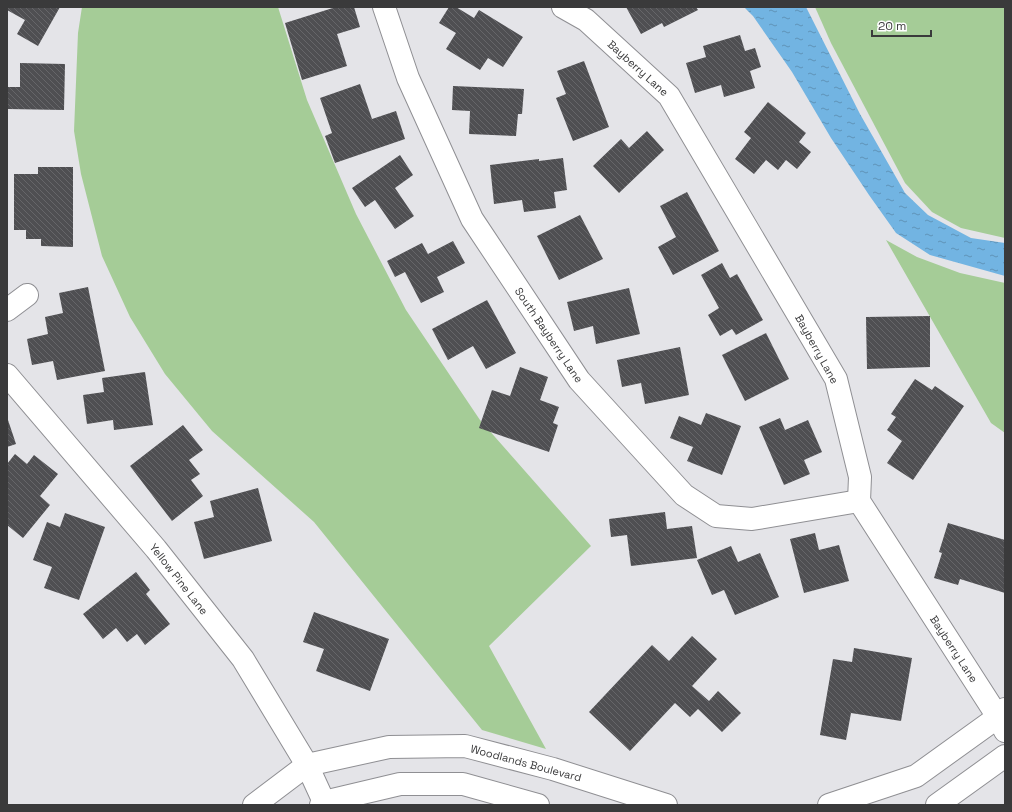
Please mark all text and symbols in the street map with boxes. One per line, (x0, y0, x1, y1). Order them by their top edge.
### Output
scale bar (872, 12, 931, 38)
text: 20 m (878, 18, 906, 34)
street label: Bayberry Lane (605, 37, 671, 99)
street label: South Bayberry Lane (512, 285, 586, 385)
street label: Bayberry Lane (792, 312, 842, 386)
street label: Yellow Pine Lane (147, 540, 211, 618)
street label: Bayberry Lane (927, 613, 981, 685)
street label: Woodlands Boulevard (469, 741, 583, 785)

